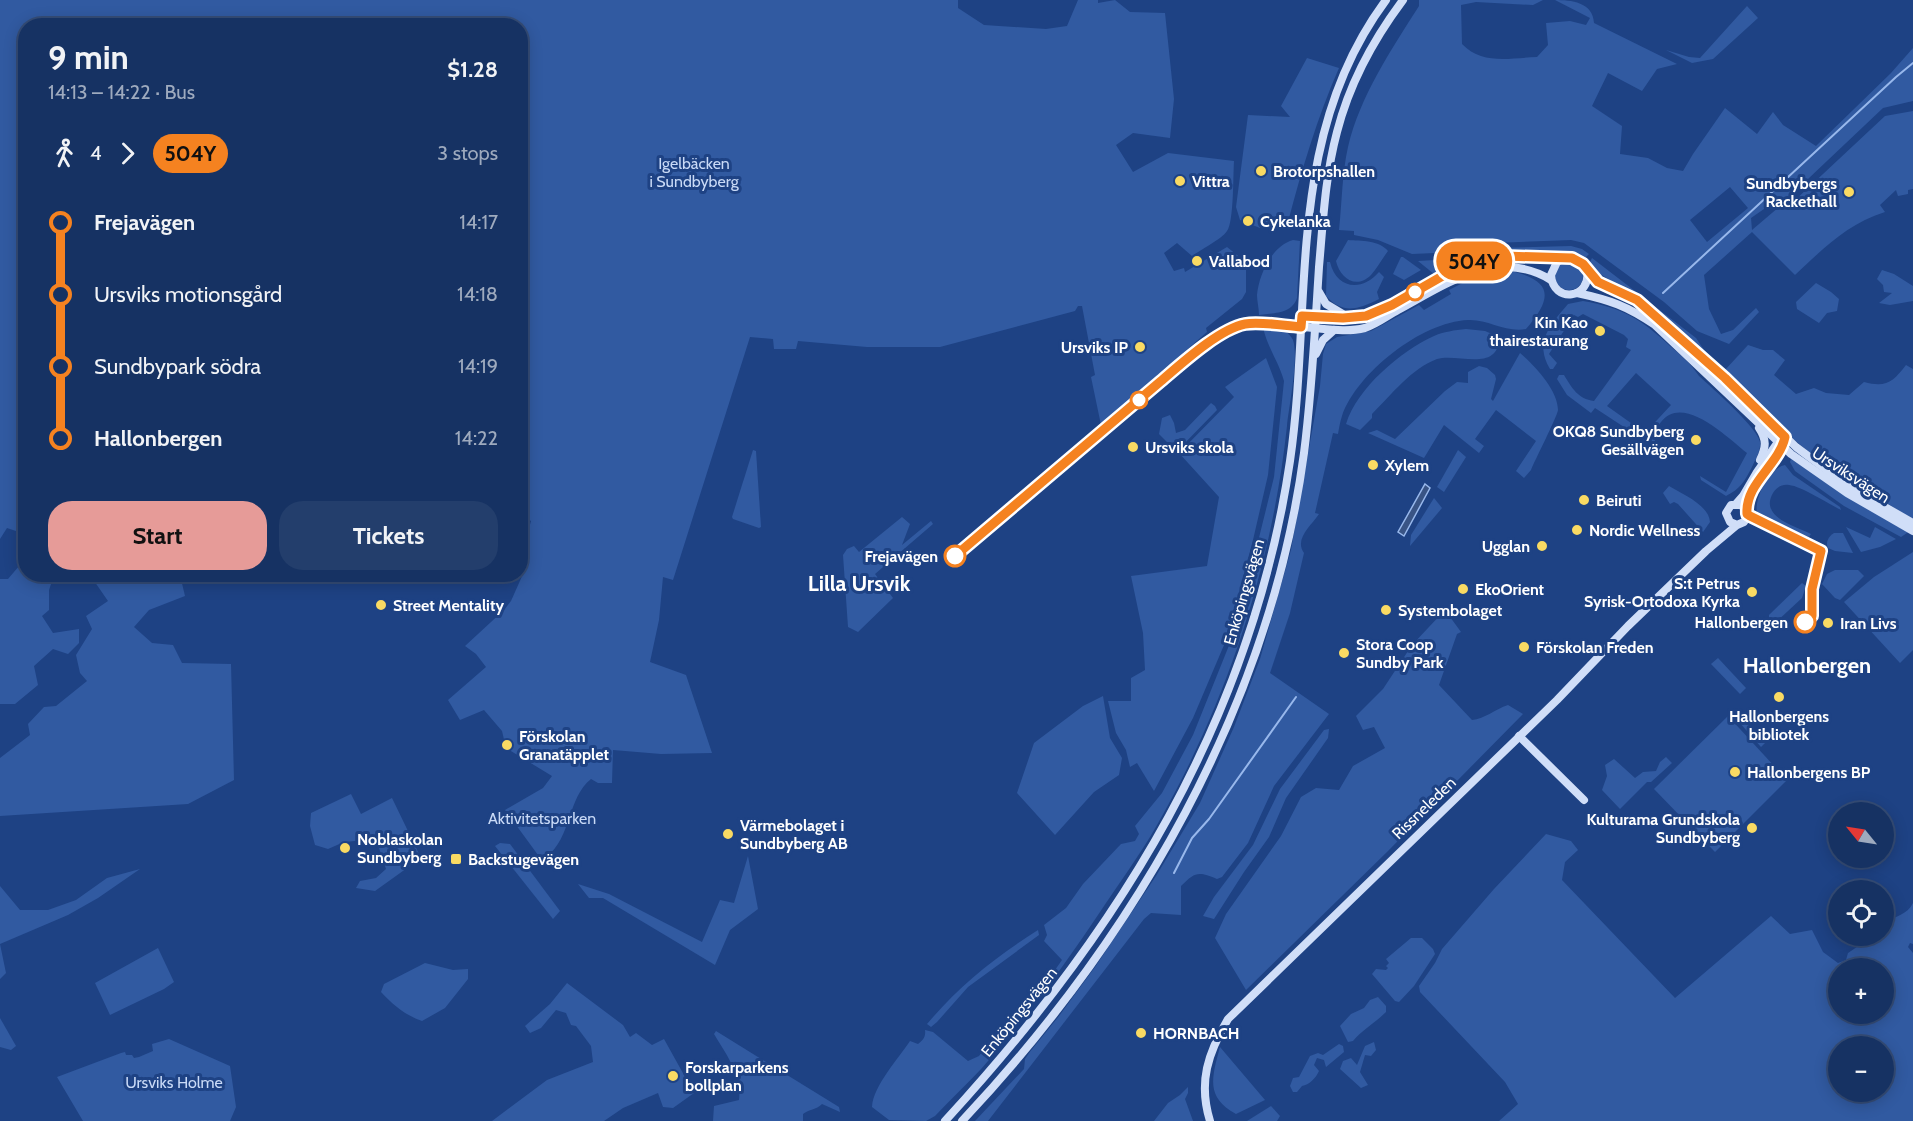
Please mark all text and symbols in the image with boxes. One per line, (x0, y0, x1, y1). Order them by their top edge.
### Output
text: 9 min (48, 37, 129, 77)
text: $1.28 (447, 56, 498, 83)
text: 14:13 – 14:22 · Bus (48, 80, 195, 104)
icon: walk (48, 137, 81, 170)
icon: forward (111, 137, 144, 170)
text: 4 (90, 141, 102, 165)
text: 504Y (165, 141, 216, 166)
text: 3 stops (437, 141, 498, 165)
park label: Igelbäcken i Sundbyberg (649, 154, 740, 191)
place label: Brotorpshallen (1273, 162, 1375, 181)
marker: Brotorpshallen (1254, 164, 1268, 178)
place label: Vittra (1192, 172, 1230, 191)
marker: Vittra (1173, 174, 1187, 188)
place label: Sundbybergs Rackethall (1746, 174, 1837, 211)
marker: Sundbybergs Rackethall (1842, 185, 1856, 199)
text: Frejavägen (94, 209, 195, 236)
text: 14:17 (459, 210, 498, 234)
place label: Cykelanka (1260, 212, 1331, 231)
marker: Cykelanka (1241, 214, 1255, 228)
line badge: 504Y (1432, 242, 1516, 280)
text: 504Y (1448, 249, 1500, 274)
place label: Vallabod (1209, 252, 1270, 271)
marker: Vallabod (1190, 254, 1204, 268)
text: Ursviks motionsgård (94, 281, 282, 308)
text: 14:18 (457, 282, 498, 306)
unlabelled marker (1406, 283, 1424, 301)
place label: Kin Kao thairestaurang (1489, 313, 1588, 350)
marker: Kin Kao thairestaurang (1593, 324, 1607, 338)
place label: Ursviks IP (1061, 338, 1128, 357)
marker: Ursviks IP (1133, 340, 1147, 354)
text: Sundbypark södra (94, 353, 261, 380)
text: 14:19 (458, 354, 498, 378)
unlabelled marker (1130, 391, 1148, 409)
place label: OKQ8 Sundbyberg Gesällvägen (1553, 422, 1684, 459)
text: Hallonbergen (94, 425, 222, 452)
text: 14:22 (455, 426, 498, 450)
marker: OKQ8 Sundbyberg Gesällvägen (1689, 433, 1703, 447)
place label: Ursviks skola (1145, 438, 1234, 457)
marker: Ursviks skola (1126, 440, 1140, 454)
street label: Ursviksvägen (1809, 443, 1893, 507)
place label: Xylem (1384, 456, 1429, 475)
marker: Xylem (1366, 458, 1380, 472)
place label: Beiruti (1596, 491, 1642, 510)
marker: Beiruti (1577, 493, 1591, 507)
button: Start (48, 501, 267, 570)
button: Tickets (279, 501, 498, 570)
place label: Nordic Wellness (1589, 521, 1700, 540)
marker: Nordic Wellness (1570, 523, 1584, 537)
street label: Enköpingsvägen (1220, 537, 1268, 647)
place label: Ugglan (1482, 537, 1530, 556)
marker: Ugglan (1535, 539, 1549, 553)
marker: Frejavägen (944, 545, 966, 567)
place label: Frejavägen (864, 547, 938, 566)
district label: Lilla Ursvik (808, 570, 911, 597)
place label: S:t Petrus Syrisk-Ortodoxa Kyrka (1584, 574, 1740, 611)
place label: EkoOrient (1475, 580, 1545, 599)
marker: EkoOrient (1456, 582, 1470, 596)
marker: S:t Petrus Syrisk-Ortodoxa Kyrka (1745, 585, 1759, 599)
place label: Street Mentality (393, 596, 504, 615)
marker: Street Mentality (374, 598, 388, 612)
place label: Systembolaget (1398, 601, 1503, 620)
marker: Systembolaget (1379, 603, 1393, 617)
marker: Hallonbergen (1794, 611, 1816, 633)
place label: Hallonbergen (1695, 613, 1788, 632)
place label: Iran Livs (1840, 614, 1897, 633)
marker: Iran Livs (1821, 616, 1835, 630)
place label: Stora Coop Sundby Park (1356, 635, 1444, 672)
place label: Förskolan Freden (1536, 638, 1654, 657)
marker: Förskolan Freden (1517, 640, 1531, 654)
marker: Stora Coop Sundby Park (1337, 646, 1351, 660)
district label: Hallonbergen (1743, 652, 1871, 679)
marker: Hallonbergens bibliotek (1772, 690, 1786, 704)
place label: Hallonbergens bibliotek (1729, 707, 1829, 744)
place label: Förskolan Granatäpplet (519, 727, 609, 764)
marker: Förskolan Granatäpplet (500, 738, 514, 752)
place label: Hallonbergens BP (1747, 763, 1871, 782)
marker: Hallonbergens BP (1728, 765, 1742, 779)
street label: Rissneleden (1388, 773, 1460, 843)
north arrow (1828, 802, 1894, 868)
map controls (1828, 802, 1894, 1102)
park label: Aktivitetsparken (488, 809, 596, 828)
place label: Kulturama Grundskola Sundbyberg (1586, 810, 1740, 847)
place label: Värmebolaget i Sundbyberg AB (740, 816, 848, 853)
marker: Kulturama Grundskola Sundbyberg (1745, 821, 1759, 835)
marker: Värmebolaget i Sundbyberg AB (721, 827, 735, 841)
place label: Noblaskolan Sundbyberg (357, 830, 443, 867)
marker: Noblaskolan Sundbyberg (338, 841, 352, 855)
place label: Backstugevägen (468, 850, 579, 869)
marker: Backstugevägen (449, 852, 463, 866)
button: locate (1828, 880, 1894, 946)
button: + (1828, 958, 1894, 1024)
street label: Enköpingsvägen (977, 963, 1061, 1061)
place label: HORNBACH (1153, 1024, 1239, 1043)
marker: HORNBACH (1134, 1026, 1148, 1040)
button: − (1828, 1036, 1894, 1102)
place label: Forskarparkens bollplan (685, 1058, 789, 1095)
marker: Forskarparkens bollplan (666, 1069, 680, 1083)
park label: Ursviks Holme (125, 1073, 223, 1092)

